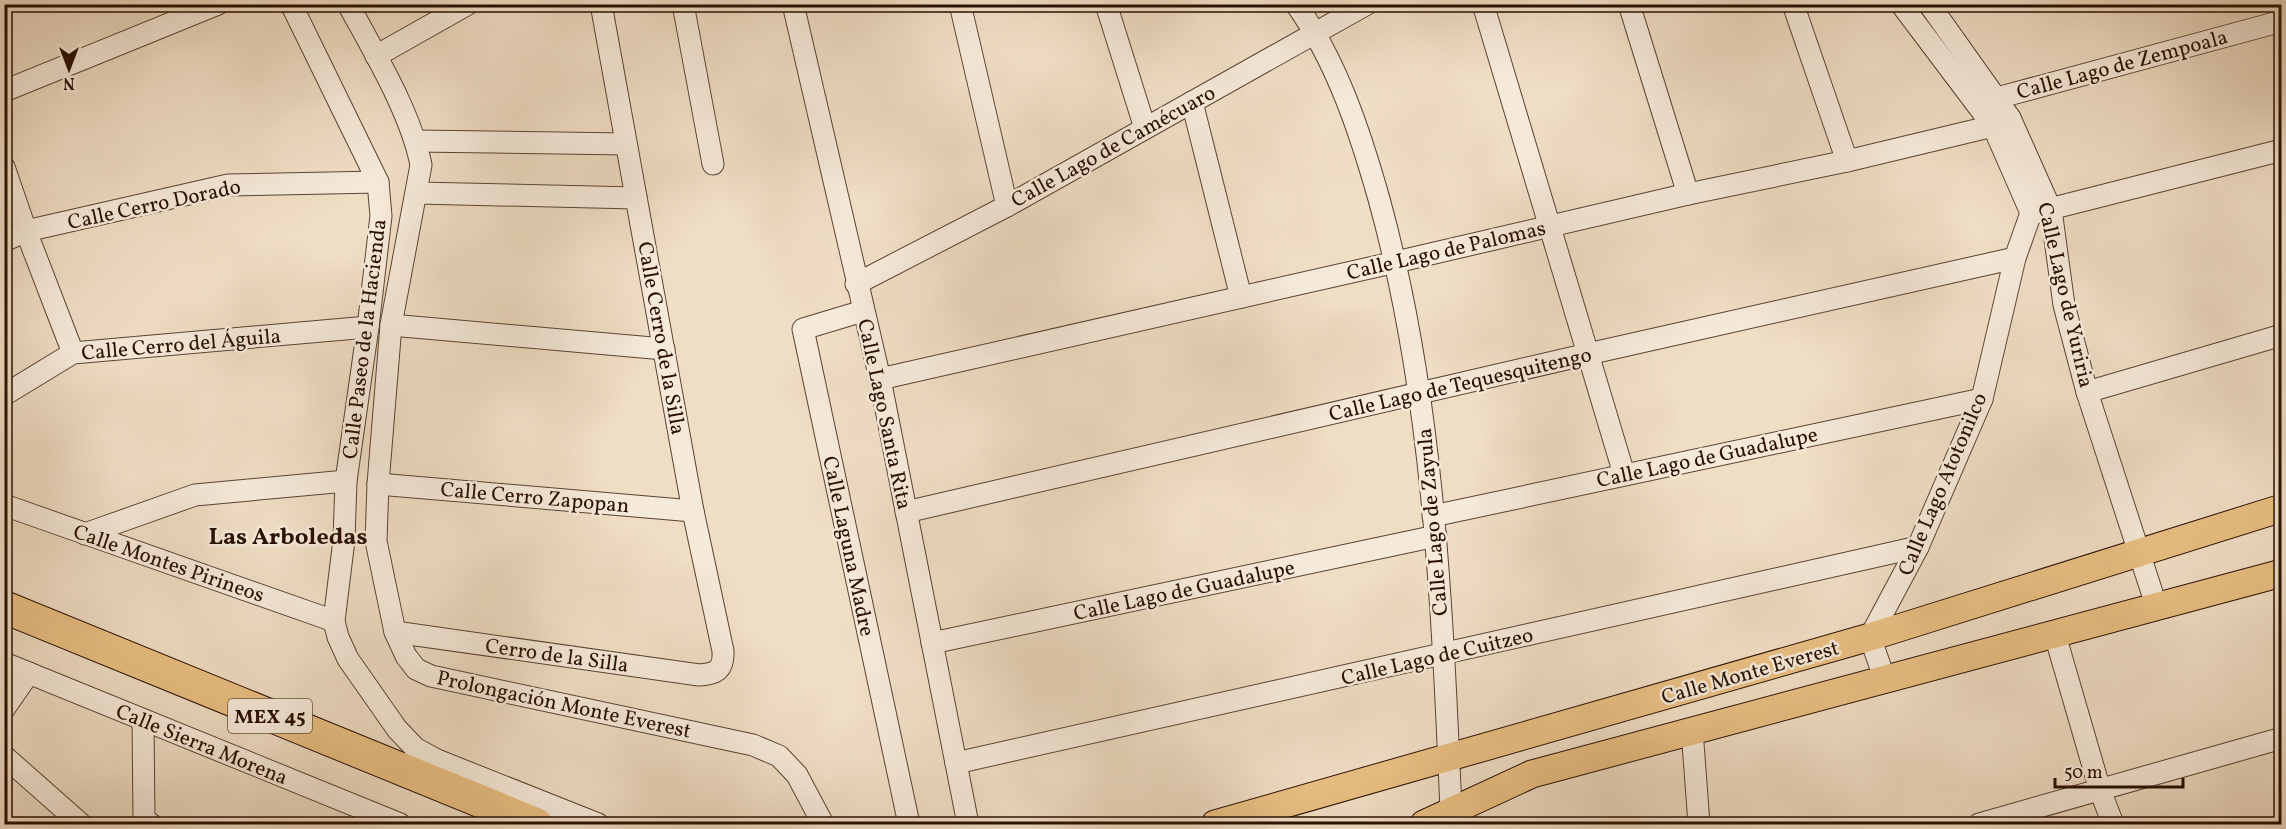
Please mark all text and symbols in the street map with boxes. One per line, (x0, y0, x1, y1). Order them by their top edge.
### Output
street label: Calle Lago de Zempoala (2014, 23, 2231, 108)
north arrow (39, 39, 99, 99)
text: N (63, 71, 75, 93)
street label: Calle Lago de Camécuaro (1006, 79, 1221, 216)
street label: Calle Cerro Dorado (65, 173, 244, 238)
street label: Calle Lago de Yuriria (2029, 200, 2100, 391)
street label: Calle Lago de Palomas (1344, 214, 1549, 288)
street label: Calle Paseo de la Hacienda (336, 218, 395, 461)
street label: Calle Cerro de la Silla (629, 240, 692, 437)
street label: Calle Lago Santa Rita (849, 316, 918, 512)
street label: Calle Cerro del Águila (80, 322, 282, 369)
street label: Calle Lago de Tequesquitengo (1326, 341, 1595, 430)
street label: Calle Lago Atotonilco (1892, 389, 1995, 580)
street label: Calle Lago de Guadalupe (1594, 421, 1821, 496)
street label: Calle Lago de Zayula (1411, 427, 1456, 617)
street label: Calle Laguna Madre (814, 454, 881, 639)
street label: Calle Cerro Zapopan (439, 476, 631, 521)
street label: Calle Montes Pirineos (69, 518, 268, 611)
district label: Las Arboledas (208, 521, 368, 555)
street label: Calle Lago de Guadalupe (1071, 554, 1298, 629)
street label: Calle Lago de Cuitzeo (1339, 621, 1536, 694)
street label: Cerro de la Silla (483, 632, 630, 681)
street label: Calle Monte Everest (1658, 634, 1843, 713)
street label: Prolongación Monte Everest (434, 664, 694, 747)
street label: Calle Sierra Morena (111, 698, 292, 793)
road number: MEX 45 (228, 699, 312, 733)
scale bar (2055, 751, 2182, 789)
text: 50 m (2064, 761, 2103, 786)

